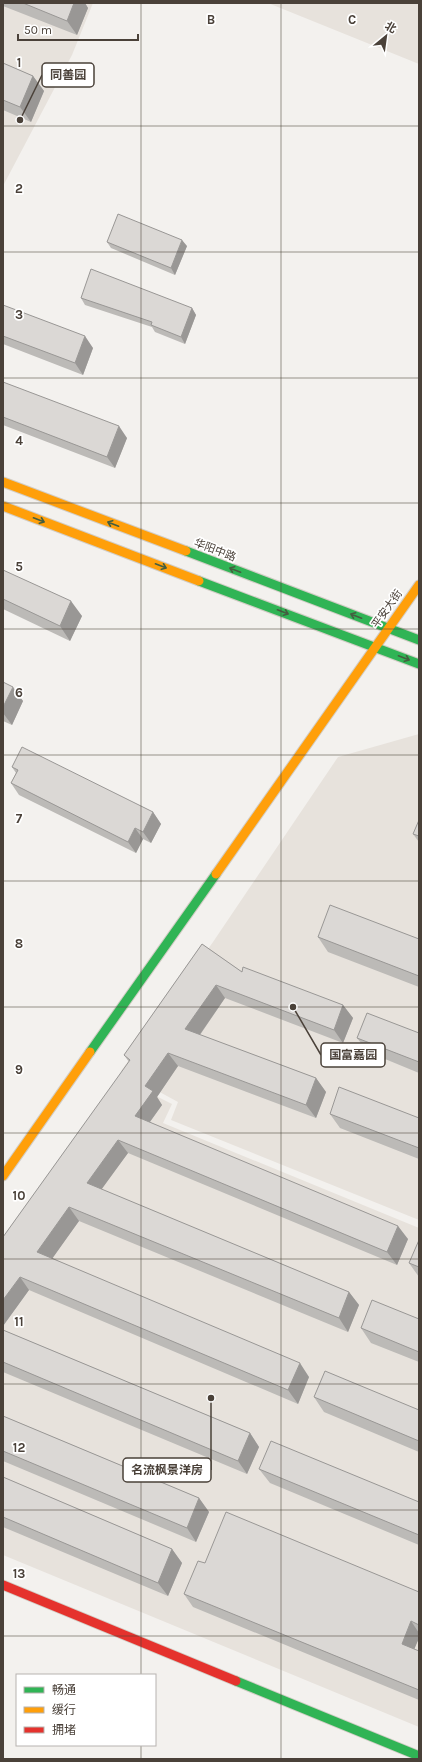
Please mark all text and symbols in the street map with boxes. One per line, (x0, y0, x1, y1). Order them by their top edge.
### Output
text: B (207, 12, 215, 27)
text: C (348, 12, 356, 27)
scale bar (18, 16, 138, 42)
north arrow (366, 16, 406, 56)
text: 北 (383, 19, 399, 36)
text: 50 m (24, 23, 52, 37)
text: 1 (17, 55, 21, 70)
callout: 同善园 (42, 63, 94, 87)
text: 同善园 (50, 68, 86, 82)
text: 2 (15, 181, 23, 196)
text: 3 (15, 307, 23, 322)
text: 4 (15, 433, 23, 448)
one-way arrow (33, 516, 45, 524)
one-way arrow (108, 519, 120, 527)
street label: 华阳中路 (192, 536, 238, 564)
text: 5 (15, 559, 23, 574)
one-way arrow (155, 562, 167, 570)
one-way arrow (229, 565, 241, 573)
street label: 平安大街 (369, 587, 405, 631)
one-way arrow (276, 608, 288, 616)
one-way arrow (351, 612, 363, 620)
one-way arrow (397, 655, 409, 663)
text: 6 (15, 685, 23, 700)
text: 7 (16, 811, 23, 826)
text: 8 (15, 936, 23, 951)
callout: 国富嘉园 (321, 1043, 385, 1067)
text: 国富嘉园 (329, 1048, 377, 1062)
text: 9 (15, 1062, 23, 1077)
text: 10 (13, 1188, 25, 1203)
text: 11 (14, 1314, 24, 1329)
text: 12 (13, 1440, 25, 1455)
callout: 名流枫景洋房 (123, 1458, 211, 1482)
text: 名流枫景洋房 (131, 1463, 203, 1477)
text: 13 (13, 1566, 25, 1581)
legend (16, 1674, 156, 1746)
text: 畅通 (52, 1683, 76, 1697)
text: 缓行 (52, 1703, 76, 1717)
text: 拥堵 (52, 1723, 76, 1737)

